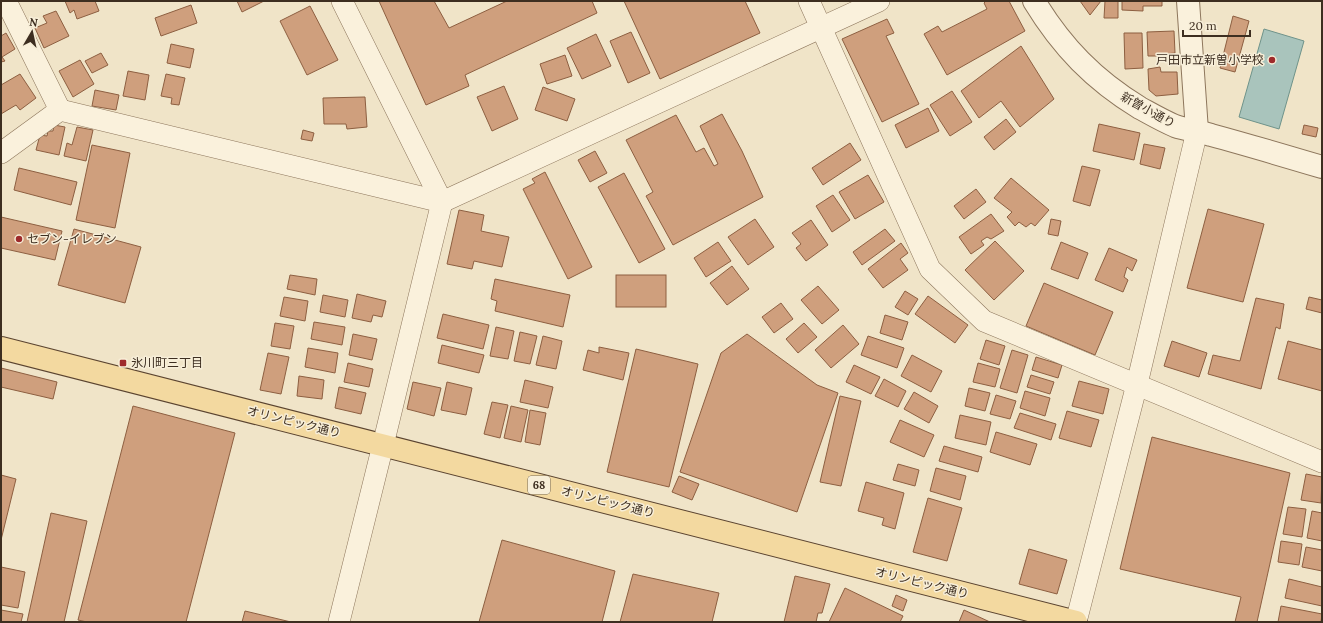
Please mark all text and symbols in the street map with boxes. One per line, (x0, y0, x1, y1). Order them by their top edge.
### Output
north arrow (12, 12, 52, 52)
scale bar (1183, 12, 1250, 38)
text: N (28, 15, 39, 30)
text: 20 m (1189, 18, 1217, 33)
place label: 戸田市立新曽小学校 (1156, 52, 1264, 67)
marker: 戸田市立新曽小学校 (1267, 55, 1277, 65)
street label: 新曽小通り (1118, 88, 1178, 131)
place label: セブン-イレブン (27, 231, 117, 246)
marker: セブン-イレブン (14, 234, 24, 244)
place label: 氷川町三丁目 (131, 355, 203, 370)
marker: 氷川町三丁目 (118, 358, 128, 368)
street label: オリンピック通り (246, 403, 343, 440)
road number: 68 (528, 476, 550, 494)
street label: オリンピック通り (560, 483, 657, 520)
street label: オリンピック通り (874, 564, 971, 601)

